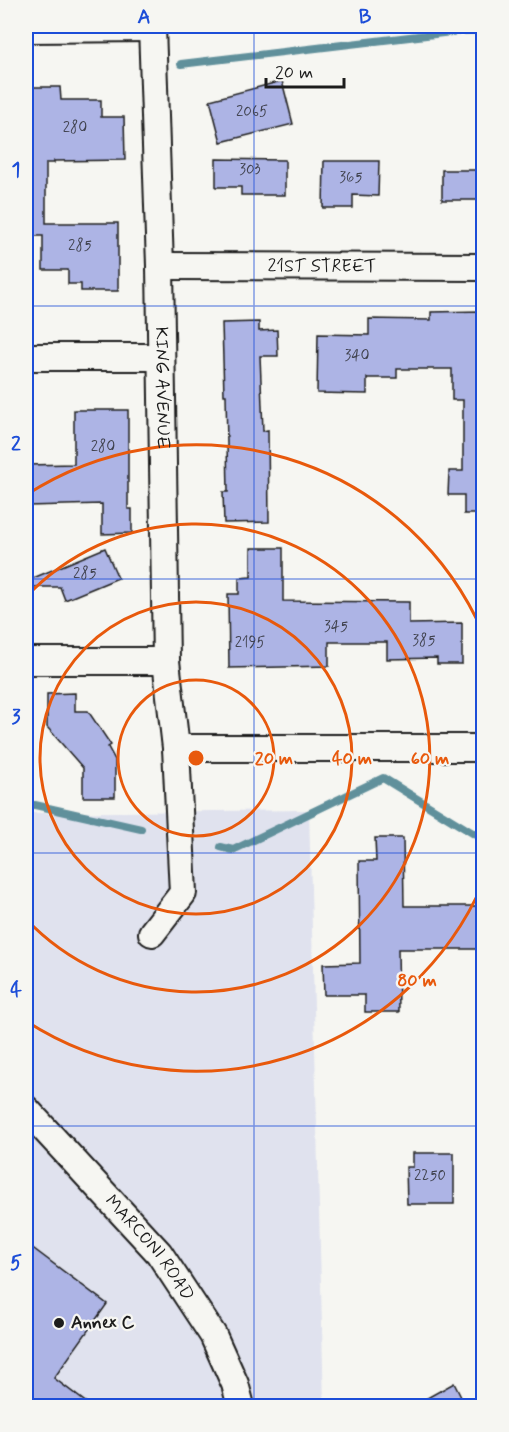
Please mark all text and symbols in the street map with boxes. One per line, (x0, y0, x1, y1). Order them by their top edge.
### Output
text: A (137, 4, 151, 31)
text: B (359, 4, 372, 31)
scale bar (266, 51, 344, 89)
text: 20 m (275, 61, 313, 85)
house number: 2065 (236, 102, 268, 122)
house number: 280 (63, 118, 87, 138)
text: 1 (12, 157, 20, 184)
house number: 303 (239, 160, 261, 180)
house number: 365 (339, 168, 363, 188)
house number: 285 (68, 236, 92, 256)
street label: 21ST STREET (267, 254, 377, 279)
street label: KING AVENUE (149, 327, 175, 449)
house number: 340 (345, 346, 369, 366)
text: 2 (11, 431, 21, 458)
house number: 280 (91, 437, 115, 457)
house number: 285 (73, 564, 97, 584)
house number: 345 (324, 617, 348, 637)
house number: 385 (412, 631, 436, 651)
house number: 2195 (235, 633, 265, 653)
text: 3 (11, 704, 21, 731)
text: 20 m (255, 747, 293, 771)
text: 40 m (332, 747, 372, 771)
text: 60 m (411, 747, 449, 771)
centre of rings (186, 748, 206, 768)
text: 80 m (397, 969, 437, 993)
text: 4 (10, 977, 22, 1004)
house number: 2250 (414, 1166, 446, 1186)
street label: MARCONI ROAD (99, 1190, 199, 1306)
text: 5 (10, 1250, 22, 1277)
place label: Annex C (71, 1311, 134, 1335)
marker: Annex C (52, 1316, 66, 1330)

